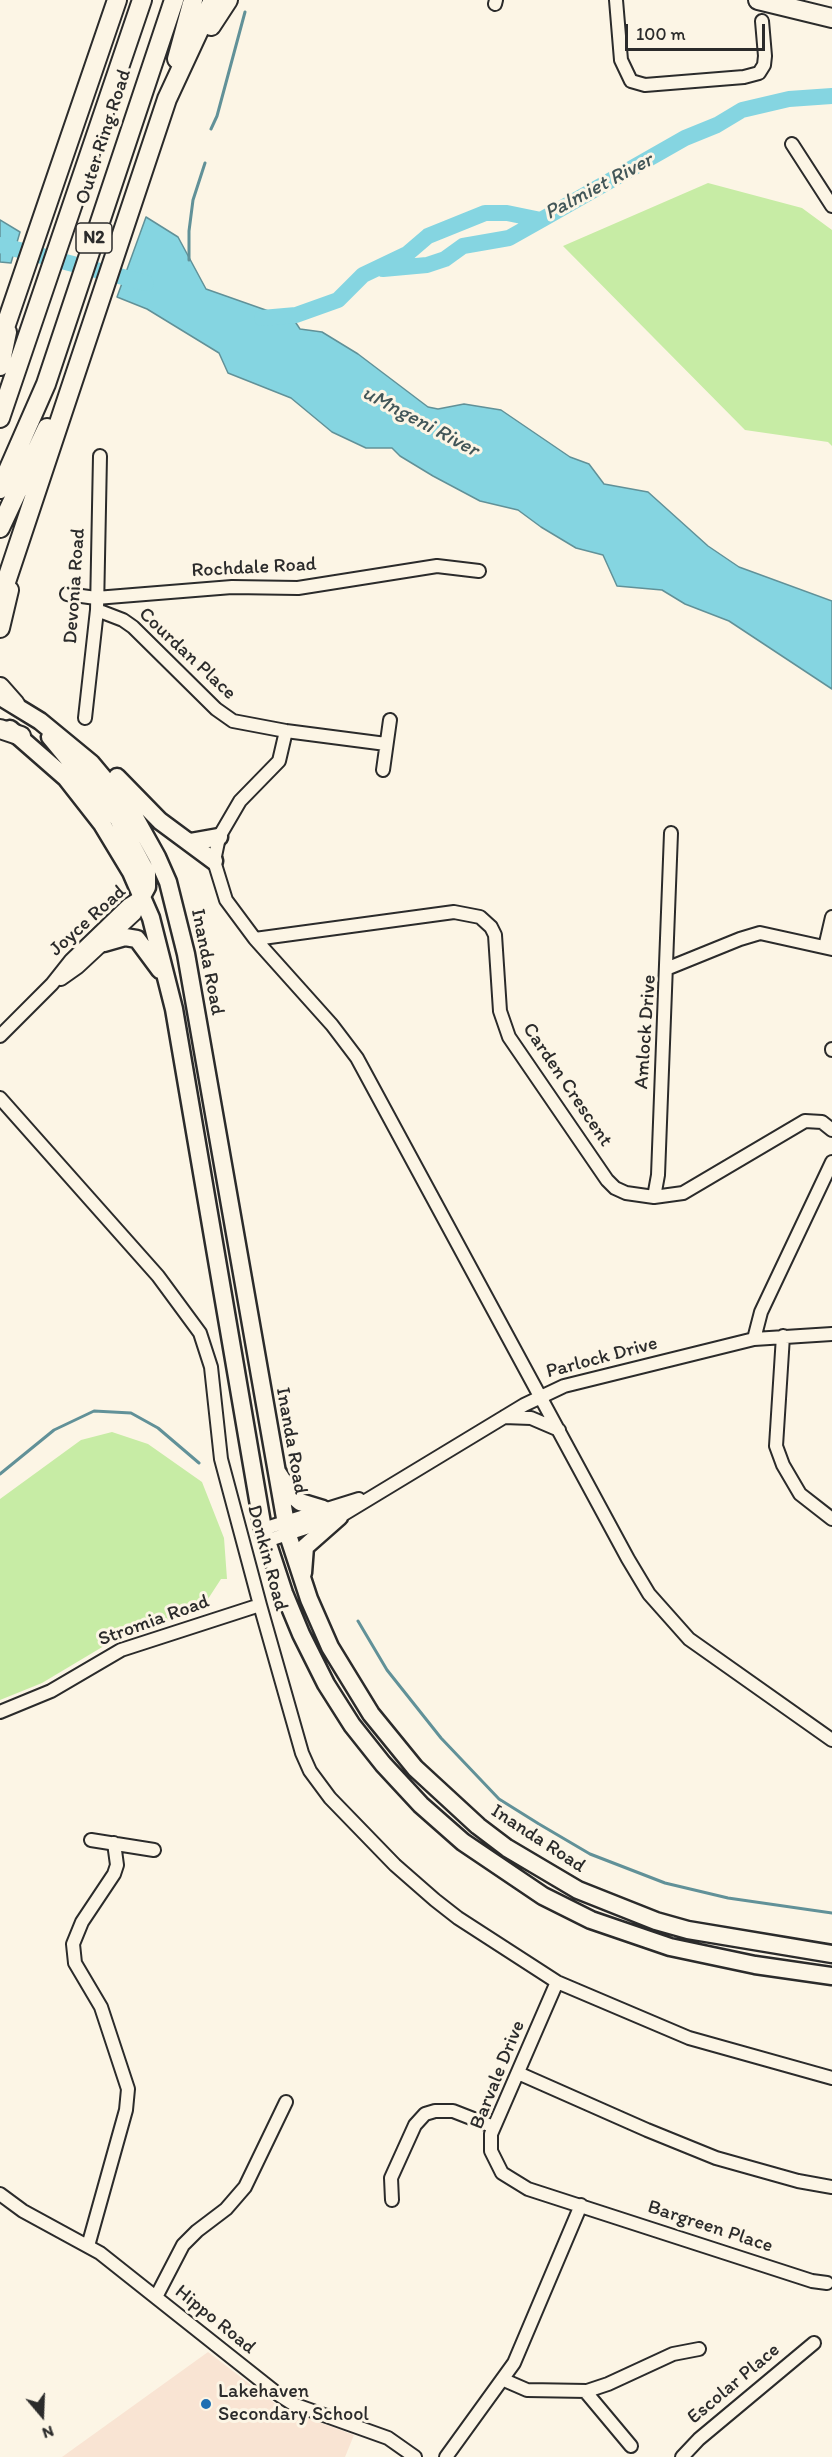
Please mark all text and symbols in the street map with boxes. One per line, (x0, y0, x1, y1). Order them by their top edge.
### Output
scale bar (628, 12, 768, 50)
text: 100 m (636, 23, 686, 45)
street label: Outer Ring Road (71, 66, 137, 208)
water label: Palmiet River (541, 148, 657, 226)
road number: N2 (76, 223, 112, 253)
water label: uMngeni River (357, 381, 483, 463)
street label: Devonia Road (59, 527, 91, 645)
street label: Rochdale Road (191, 553, 317, 583)
street label: Courdan Place (133, 603, 241, 705)
street label: Joyce Road (45, 880, 131, 962)
street label: Inanda Road (185, 907, 229, 1017)
street label: Amlock Drive (630, 974, 662, 1090)
street label: Carden Crescent (517, 1019, 617, 1151)
street label: Parlock Drive (544, 1332, 660, 1384)
street label: Inanda Road (270, 1386, 312, 1496)
street label: Donkin Road (241, 1502, 293, 1614)
street label: Stromia Road (95, 1590, 213, 1652)
street label: Inanda Road (486, 1799, 590, 1879)
street label: Barvale Drive (465, 2017, 531, 2133)
street label: Bargreen Place (644, 2195, 776, 2259)
street label: Hippo Road (170, 2280, 260, 2360)
street label: Escolar Place (683, 2338, 785, 2430)
place label: Lakehaven Secondary School (218, 2380, 369, 2427)
north arrow (12, 2385, 72, 2445)
marker: Lakehaven Secondary School (199, 2397, 213, 2411)
text: N (40, 2422, 56, 2443)

